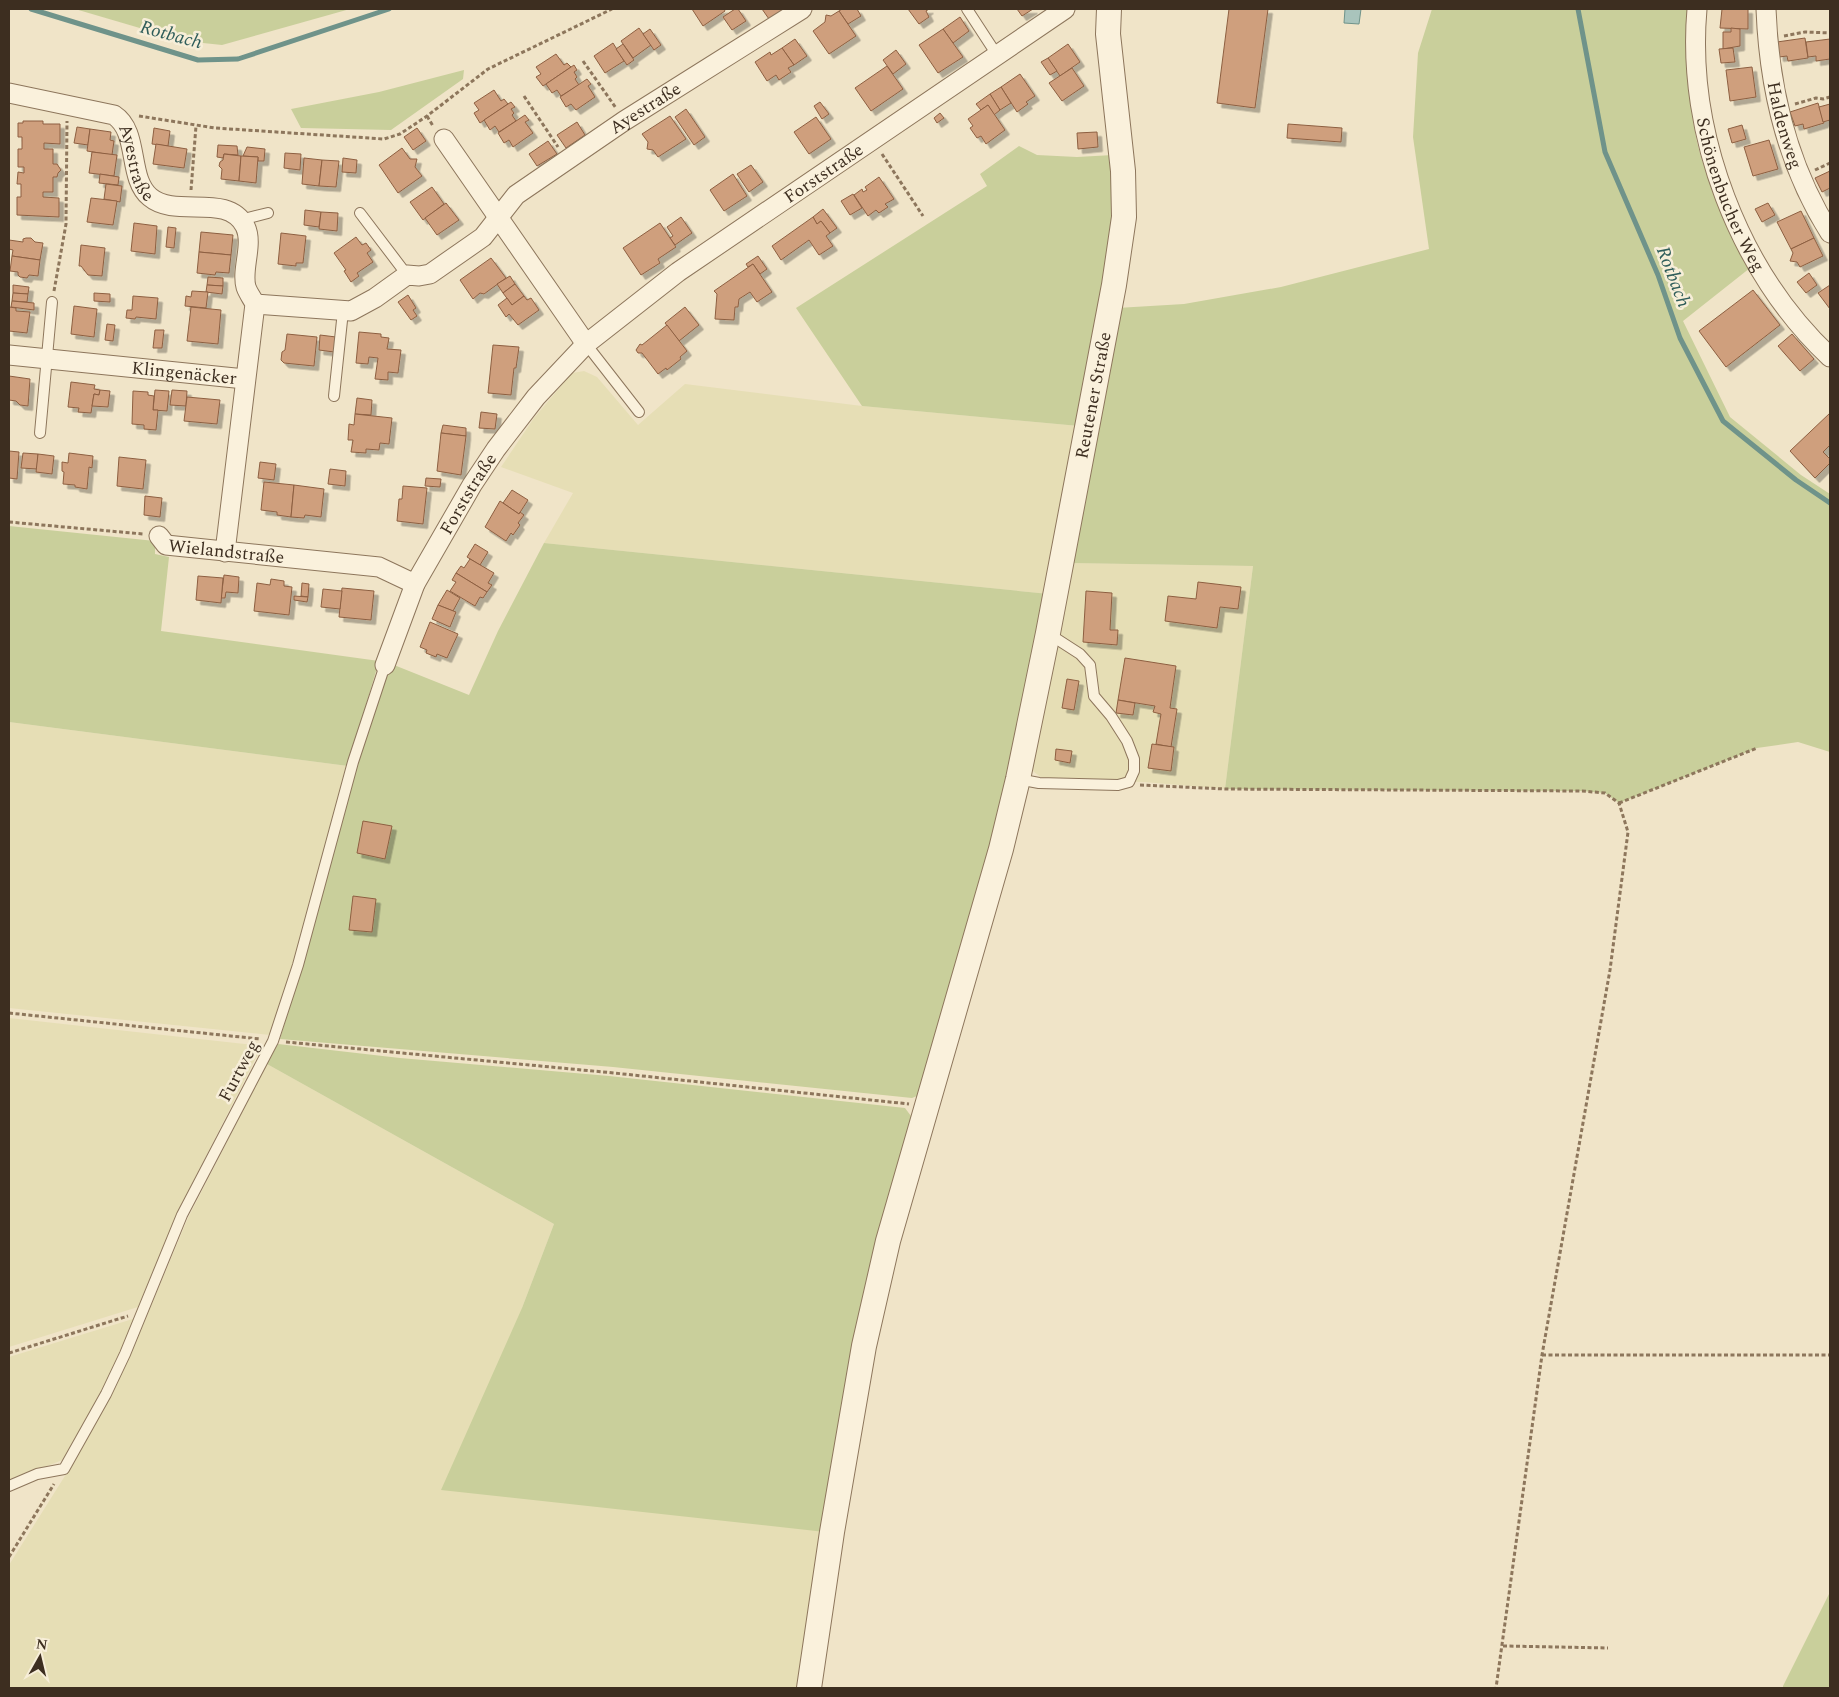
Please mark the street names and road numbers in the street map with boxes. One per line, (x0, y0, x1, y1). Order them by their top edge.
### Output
street label: Ayestraße (604, 75, 686, 141)
street label: Haldenweg (1760, 79, 1810, 173)
street label: Schönenbucher Weg (1689, 115, 1772, 277)
street label: Ayestraße (112, 119, 161, 208)
street label: Forststraße (778, 136, 869, 210)
street label: Reutener Straße (1068, 330, 1118, 461)
street label: Klingenäcker (130, 354, 238, 392)
street label: Forststraße (433, 448, 503, 540)
street label: Wielandstraße (167, 532, 286, 571)
street label: Furtweg (211, 1035, 267, 1107)

